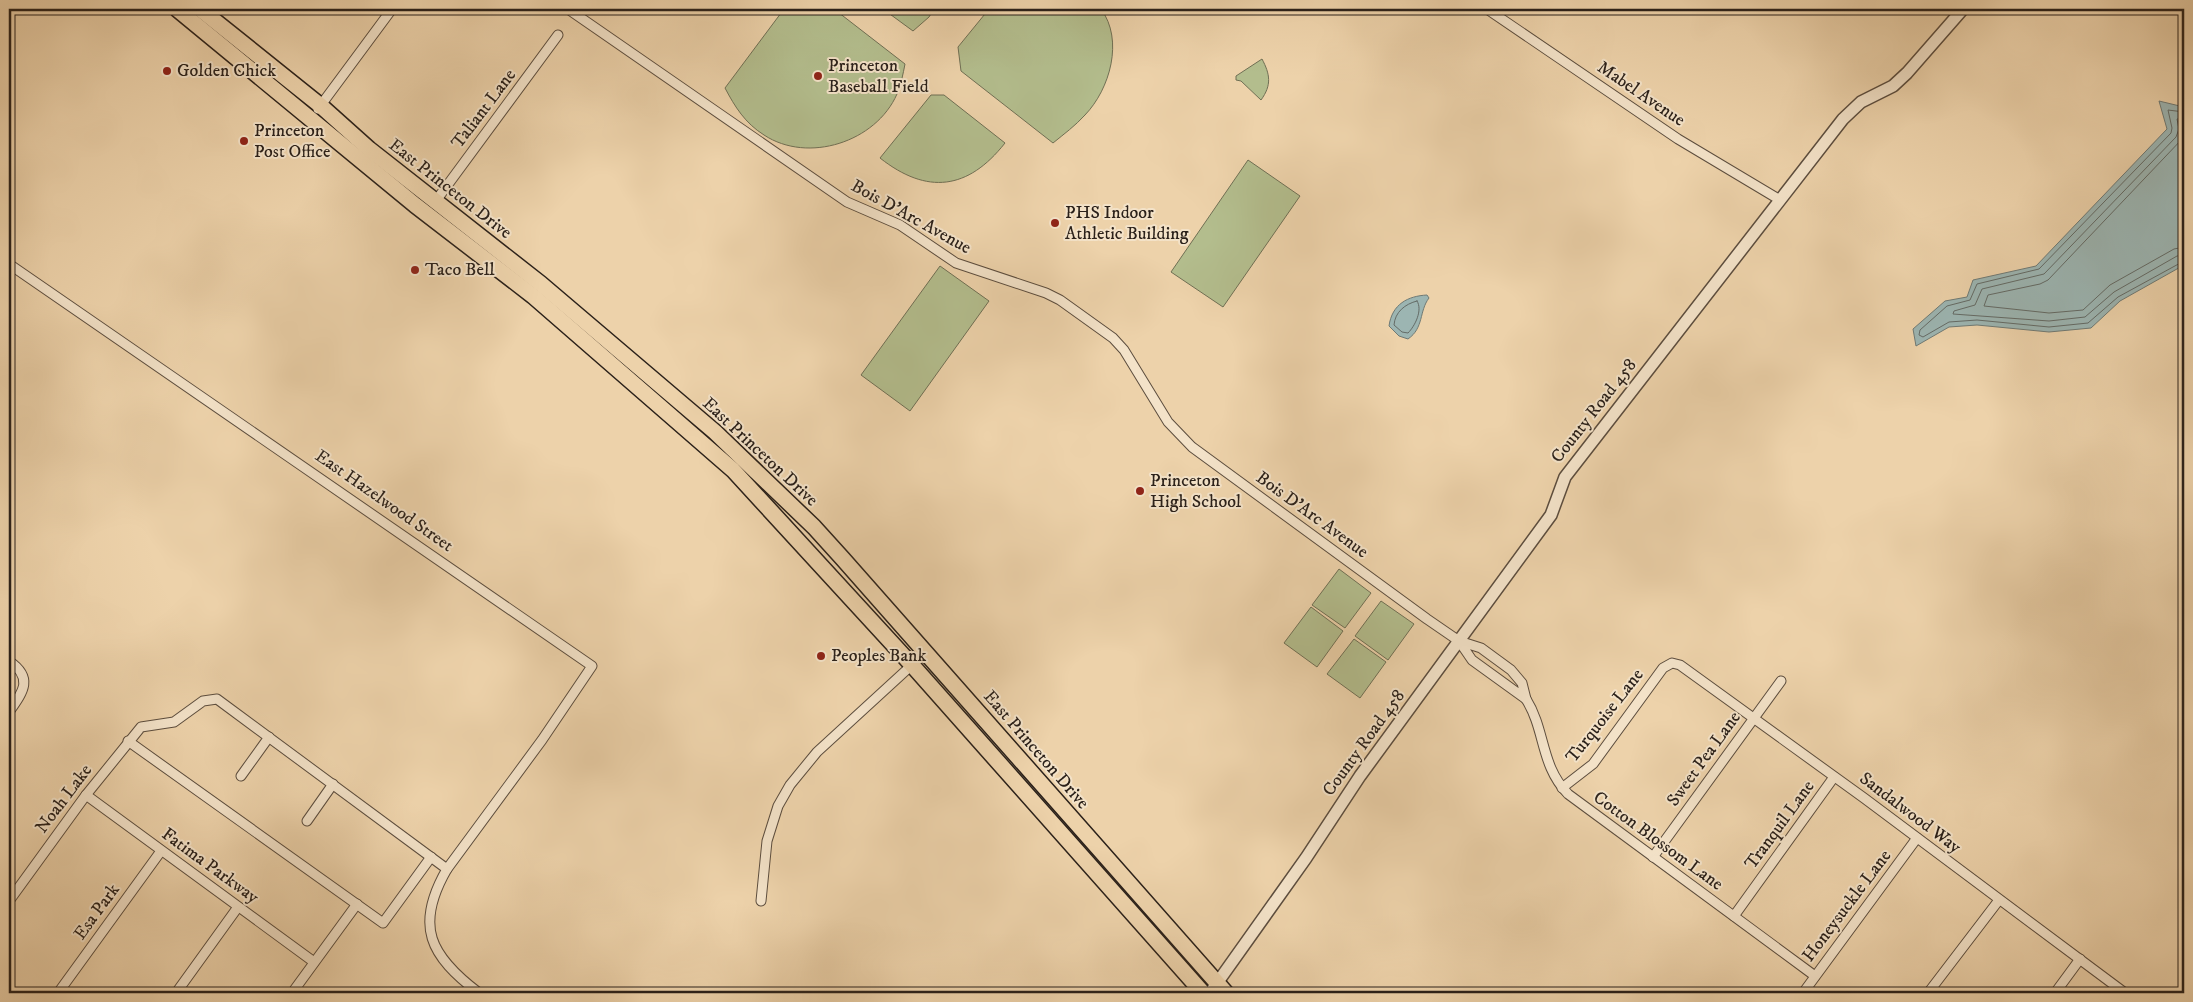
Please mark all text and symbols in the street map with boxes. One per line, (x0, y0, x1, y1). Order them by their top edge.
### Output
place label: Princeton Baseball Field (828, 55, 929, 98)
street label: Mabel Avenue (1593, 57, 1689, 131)
place label: Golden Chick (177, 60, 276, 82)
marker: Golden Chick (161, 65, 173, 77)
street label: Taliant Lane (447, 65, 521, 153)
marker: Princeton Baseball Field (812, 70, 824, 82)
place label: Princeton Post Office (254, 120, 331, 163)
street label: East Princeton Drive (384, 134, 516, 244)
marker: Princeton Post Office (238, 135, 250, 147)
street label: Bois D'Arc Avenue (847, 175, 975, 259)
place label: PHS Indoor Athletic Building (1065, 202, 1189, 245)
marker: PHS Indoor Athletic Building (1049, 217, 1061, 229)
place label: Taco Bell (425, 259, 495, 281)
marker: Taco Bell (409, 264, 421, 276)
street label: County Road 458 (1546, 355, 1642, 467)
street label: East Princeton Drive (698, 393, 822, 511)
street label: East Hazelwood Street (311, 445, 458, 557)
street label: Bois D'Arc Avenue (1251, 467, 1373, 563)
place label: Princeton High School (1150, 470, 1242, 513)
marker: Princeton High School (1134, 485, 1146, 497)
place label: Peoples Bank (831, 645, 926, 667)
marker: Peoples Bank (815, 650, 827, 662)
street label: Turquoise Lane (1561, 665, 1649, 767)
street label: County Road 458 (1318, 685, 1410, 801)
street label: East Princeton Drive (978, 686, 1094, 814)
street label: Sweet Pea Lane (1662, 707, 1746, 811)
street label: Noah Lake (31, 760, 97, 838)
street label: Sandalwood Way (1855, 768, 1966, 859)
street label: Tranquil Lane (1740, 776, 1820, 874)
street label: Cotton Blossom Lane (1589, 786, 1727, 896)
street label: Fatima Parkway (157, 823, 263, 909)
street label: Honeysuckle Lane (1798, 846, 1896, 966)
street label: Esa Park (69, 880, 125, 944)

